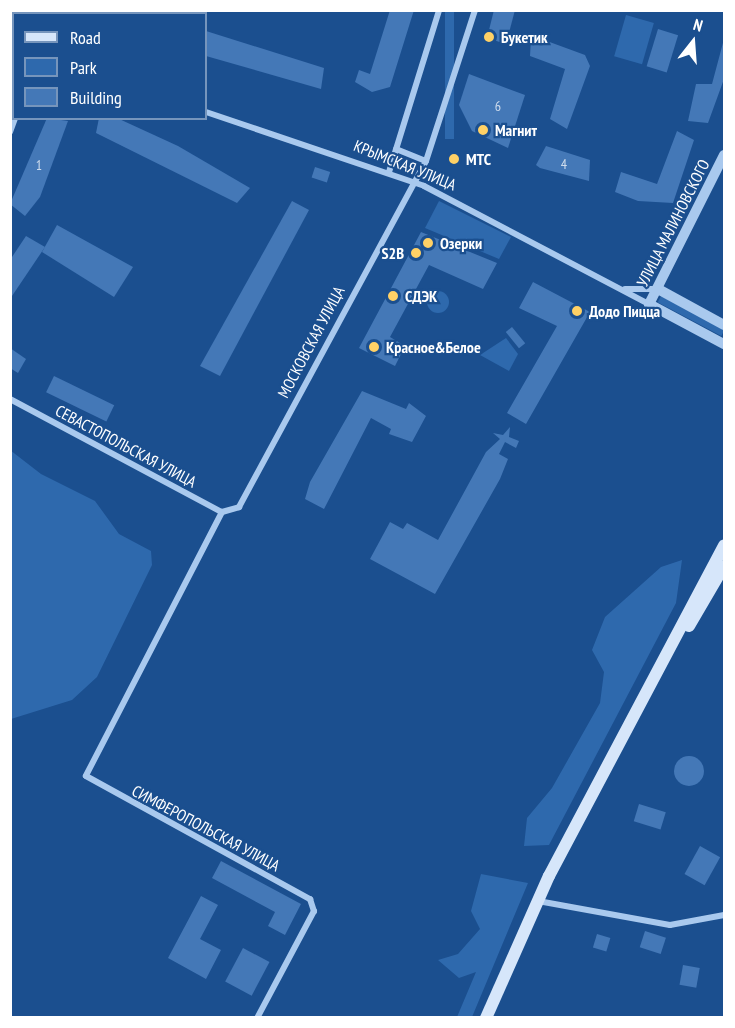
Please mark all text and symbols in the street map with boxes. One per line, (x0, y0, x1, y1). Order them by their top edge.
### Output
legend (12, 12, 207, 120)
north arrow (663, 12, 723, 72)
text: N (691, 14, 705, 36)
text: Road (70, 26, 101, 49)
place label: Букетик (501, 27, 547, 47)
marker: Букетик (482, 30, 496, 44)
text: Park (70, 56, 97, 79)
text: Building (70, 86, 122, 109)
house number: 6 (495, 98, 501, 114)
place label: Магнит (495, 120, 537, 140)
marker: Магнит (476, 123, 490, 137)
street label: КРЫМСКАЯ УЛИЦА (351, 136, 459, 194)
place label: МТС (466, 149, 491, 169)
marker: МТС (447, 152, 461, 166)
house number: 4 (561, 156, 567, 172)
street label: УЛИЦА МАЛИНОВСКОГО (632, 156, 714, 290)
house number: 1 (36, 157, 42, 173)
place label: Озерки (440, 233, 482, 253)
marker: Озерки (421, 236, 435, 250)
place label: S2B (381, 243, 404, 263)
marker: S2B (409, 246, 423, 260)
street label: МОСКОВСКАЯ УЛИЦА (273, 283, 349, 401)
place label: СДЭК (405, 286, 437, 306)
marker: СДЭК (386, 289, 400, 303)
place label: Додо Пицца (589, 301, 660, 321)
marker: Додо Пицца (570, 304, 584, 318)
place label: Красное&Белое (386, 337, 481, 357)
marker: Красное&Белое (367, 340, 381, 354)
street label: СЕВАСТОПОЛЬСКАЯ УЛИЦА (52, 401, 200, 491)
street label: СИМФЕРОПОЛЬСКАЯ УЛИЦА (129, 781, 283, 875)

